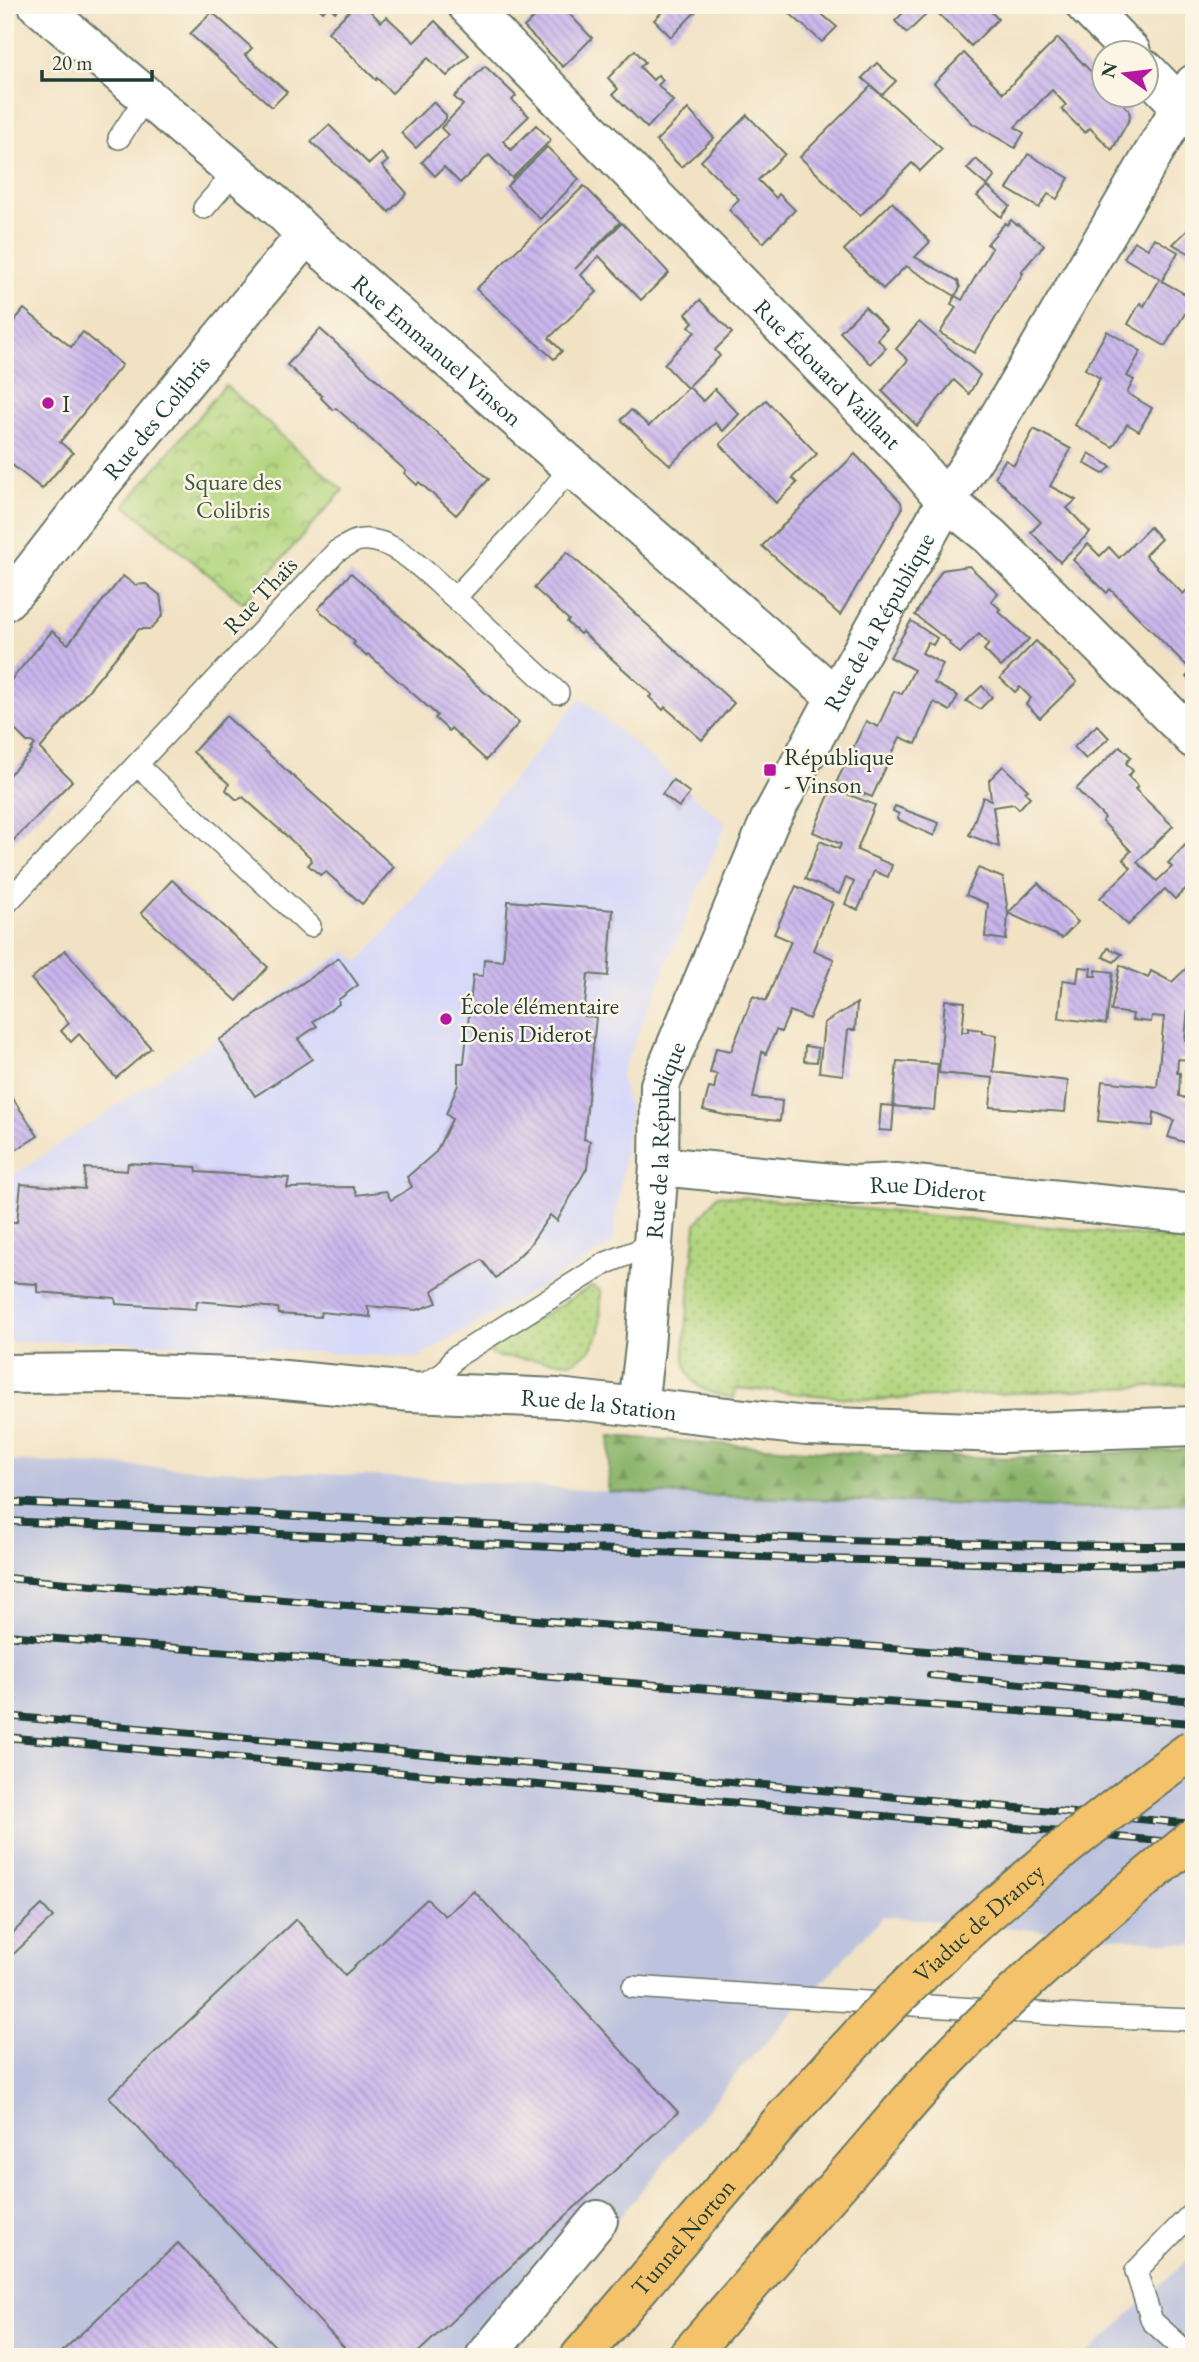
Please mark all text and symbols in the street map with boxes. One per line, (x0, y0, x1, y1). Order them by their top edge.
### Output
scale bar (42, 38, 152, 82)
north arrow (1090, 38, 1160, 108)
text: 20 m (52, 49, 93, 76)
text: N (1095, 59, 1123, 80)
street label: Rue Emmanuel Vinson (346, 267, 530, 433)
street label: Rue Édouard Vaillant (748, 292, 909, 456)
street label: Rue des Colibris (95, 348, 216, 486)
place label: I (62, 388, 70, 419)
marker: I (40, 395, 56, 411)
park label: Square des Colibris (184, 466, 282, 525)
street label: Rue de la République (816, 527, 941, 716)
street label: Rue Thaïs (216, 549, 304, 641)
place label: République - Vinson (784, 741, 894, 800)
marker: République - Vinson (762, 762, 778, 778)
place label: École élémentaire Denis Diderot (460, 990, 619, 1049)
marker: École élémentaire Denis Diderot (438, 1011, 454, 1027)
street label: Rue de la République (638, 1036, 692, 1240)
street label: Rue Diderot (869, 1167, 988, 1208)
street label: Rue de la Station (520, 1381, 679, 1427)
street label: Viaduc de Drancy (906, 1855, 1050, 1989)
street label: Tunnel Norton (624, 2171, 742, 2302)

